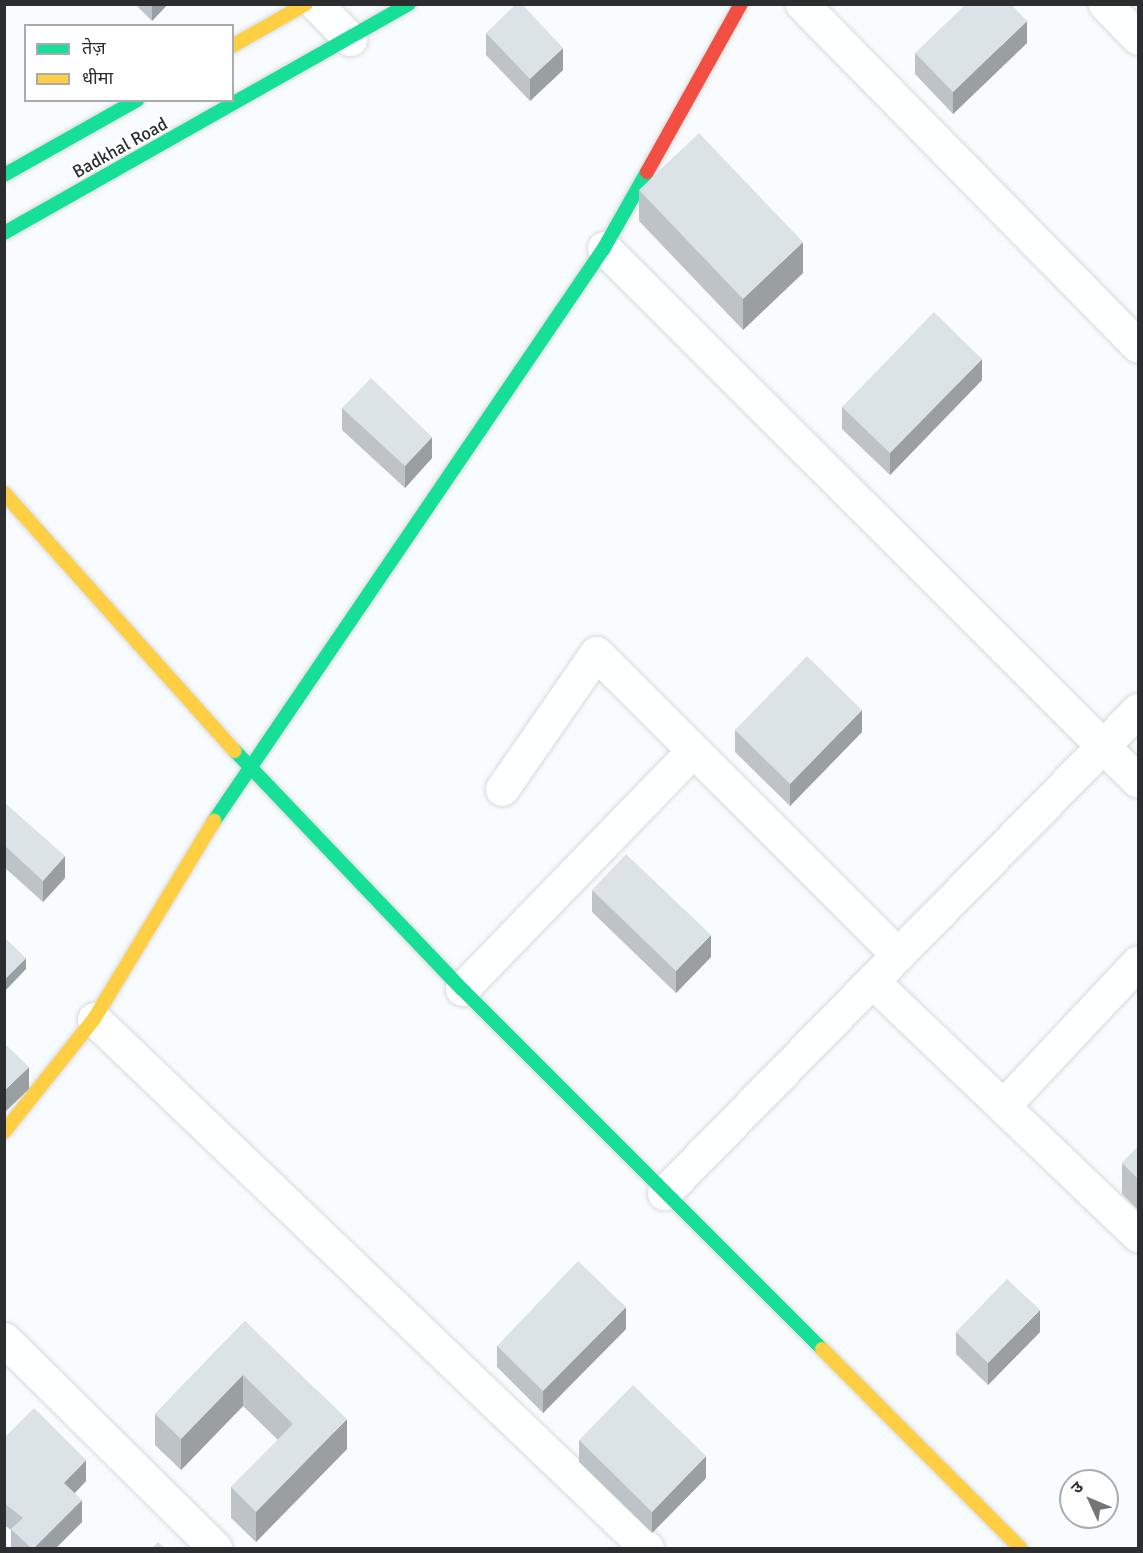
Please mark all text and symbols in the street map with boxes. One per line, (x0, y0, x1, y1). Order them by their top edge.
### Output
legend (24, 24, 234, 102)
text: तेज़ (82, 37, 106, 59)
text: धीमा (82, 67, 113, 89)
street label: Badkhal Road (69, 113, 171, 183)
north arrow (1059, 1469, 1119, 1529)
text: उ (1067, 1478, 1088, 1498)

